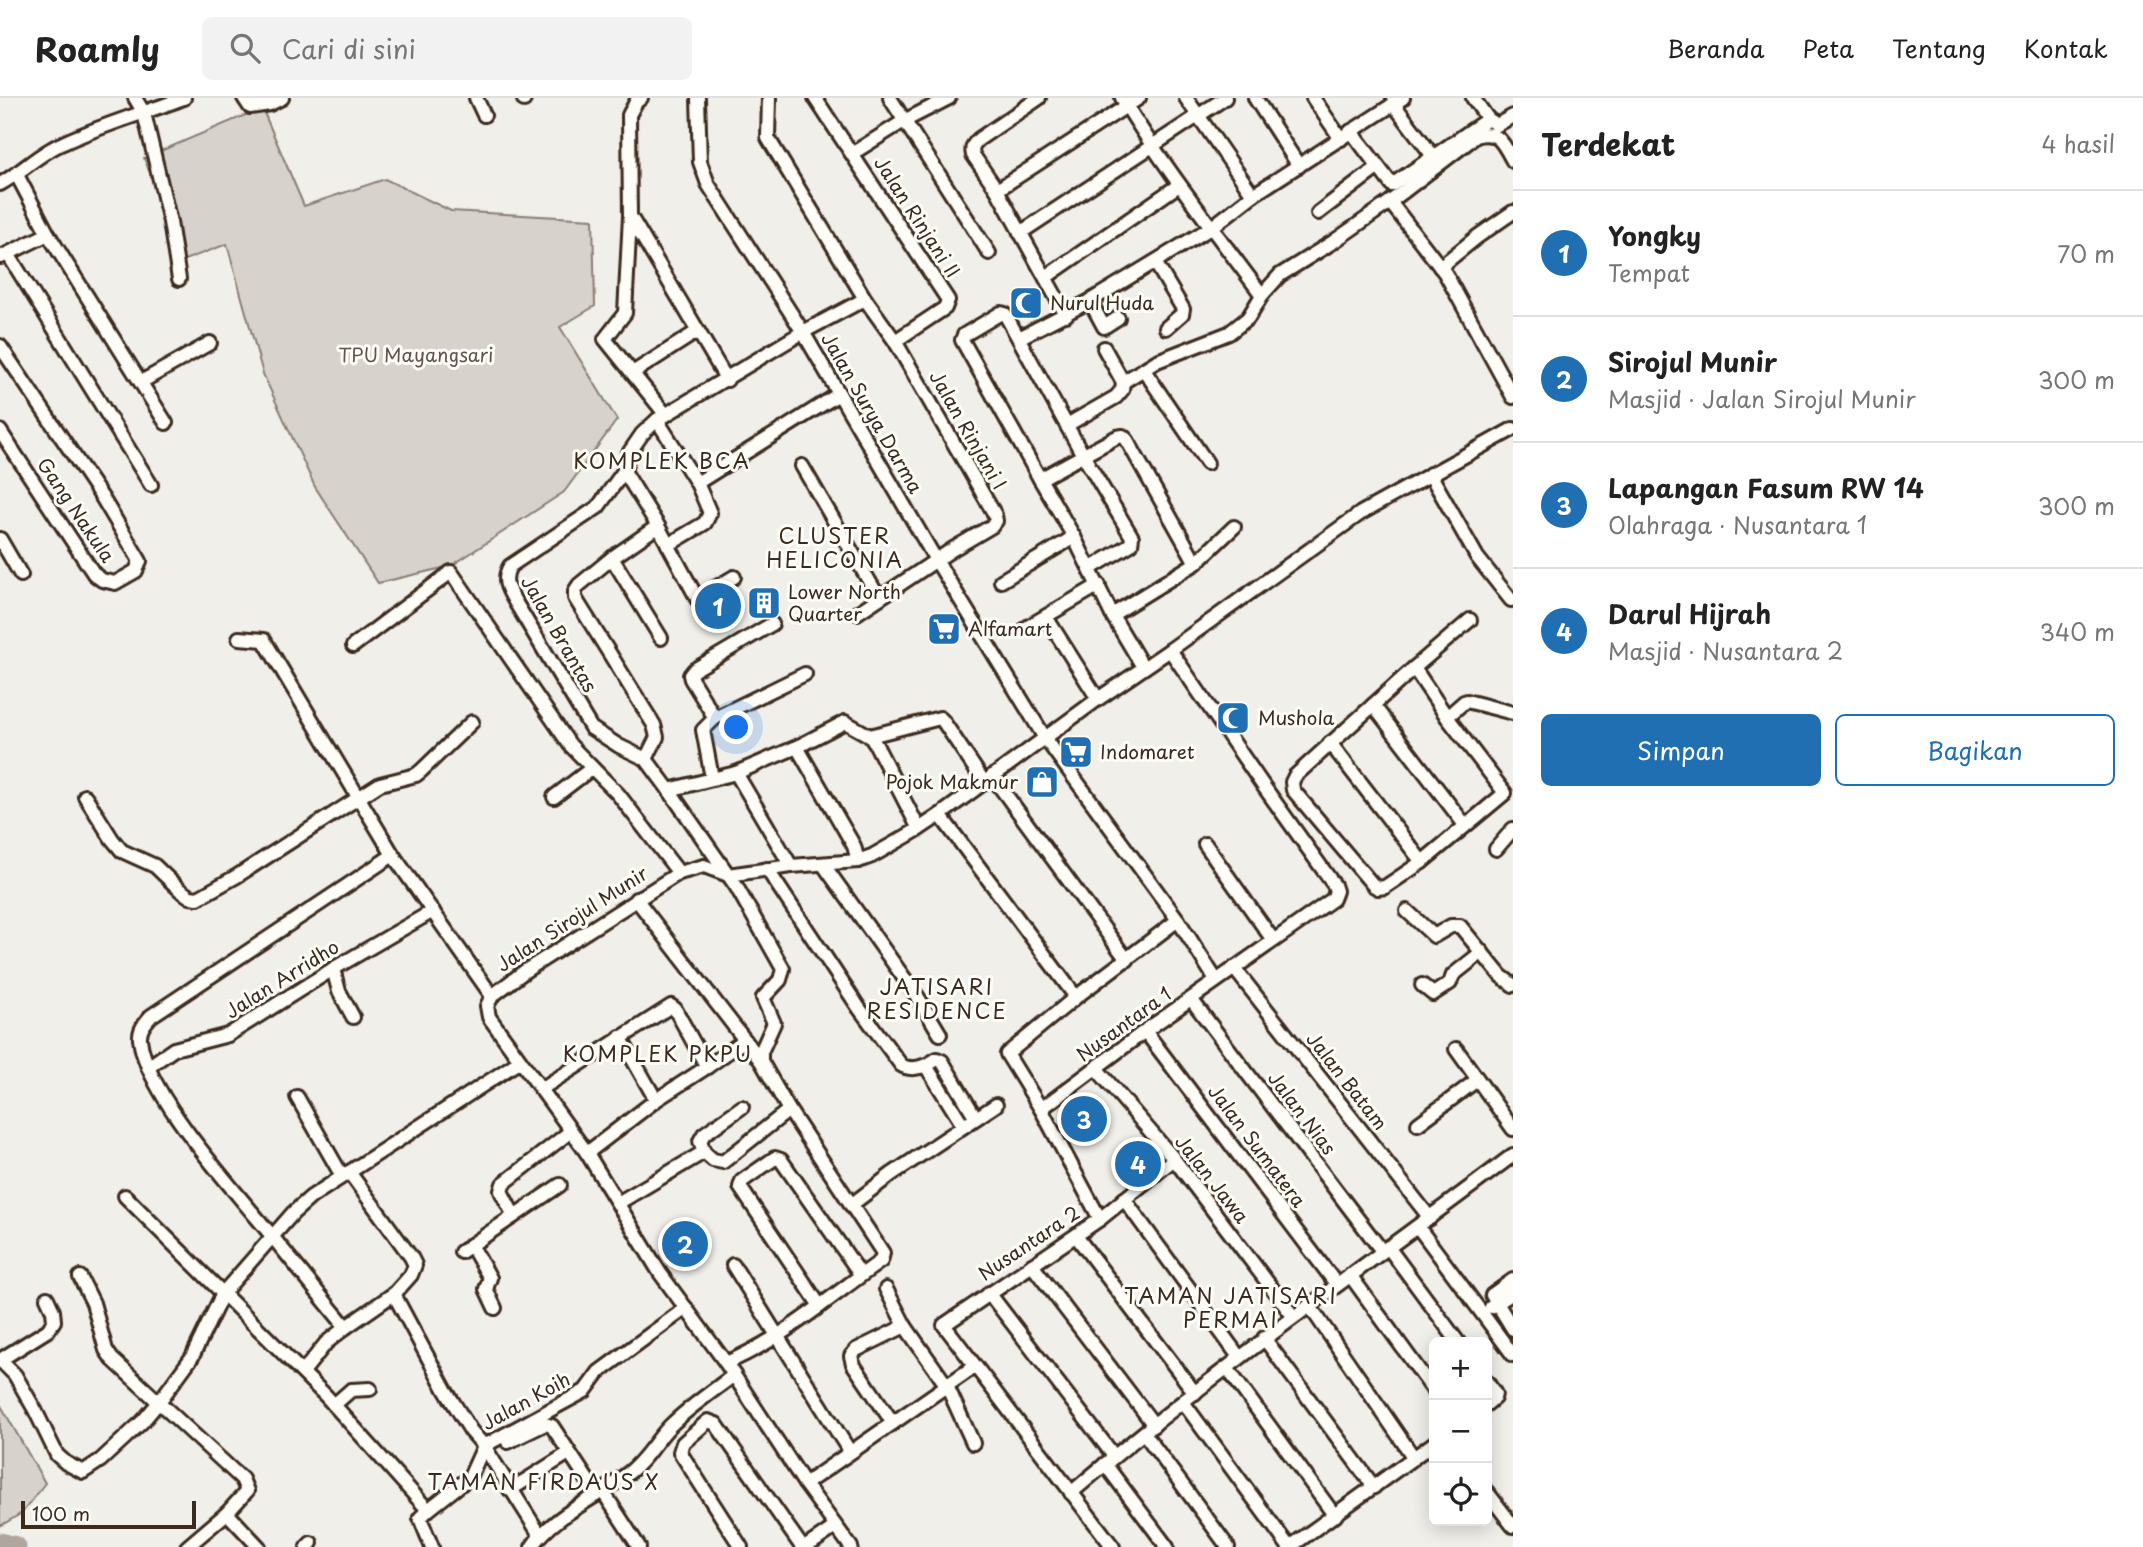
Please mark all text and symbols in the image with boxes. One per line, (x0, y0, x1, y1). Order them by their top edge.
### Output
search box (202, 17, 692, 80)
text: Roamly (35, 23, 160, 73)
icon: search (226, 29, 264, 67)
text: Cari di sini (282, 29, 416, 68)
text: Beranda (1667, 30, 1764, 66)
text: Peta (1802, 30, 1854, 66)
text: Tentang (1892, 30, 1986, 66)
text: Kontak (2024, 30, 2108, 66)
text: Terdekat (1541, 121, 1676, 166)
text: 4 hasil (2041, 126, 2115, 161)
street label: Jalan Rinjani II (868, 150, 968, 283)
text: Yongky (1608, 216, 1701, 255)
text: 1 (1559, 236, 1570, 271)
text: 70 m (2057, 236, 2115, 271)
text: Tempat (1608, 255, 1690, 290)
mosque icon: Nurul Huda (1007, 284, 1045, 322)
place label: Nurul Huda (1050, 288, 1154, 316)
street label: Jalan Surya Darma (815, 327, 930, 498)
park label: TPU Mayangsari (339, 340, 493, 368)
text: Sirojul Munir (1608, 342, 1777, 381)
text: 2 (1556, 362, 1572, 397)
text: 300 m (2038, 362, 2115, 397)
street label: Jalan Rinjani I (923, 365, 1014, 494)
text: Masjid · Jalan Sirojul Munir (1608, 381, 1916, 416)
district label: KOMPLEK BCA (573, 444, 751, 476)
street label: Gang Nakula (31, 451, 122, 568)
text: Lapangan Fasum RW 14 (1608, 468, 1924, 507)
text: 3 (1556, 488, 1572, 523)
text: 300 m (2038, 488, 2115, 523)
text: Olahraga · Nusantara 1 (1608, 507, 1867, 542)
district label: CLUSTER HELICONIA (766, 519, 904, 575)
street label: Jalan Brantas (515, 570, 605, 697)
place label: Lower North Quarter (788, 577, 901, 627)
pin: 1 (695, 580, 741, 632)
building icon: Lower North Quarter (745, 584, 783, 622)
text: Darul Hijrah (1608, 594, 1771, 633)
supermarket icon: Alfamart (925, 610, 963, 648)
place label: Alfamart (968, 614, 1052, 642)
text: 4 (1556, 614, 1572, 649)
text: 340 m (2040, 614, 2115, 649)
text: Masjid · Nusantara 2 (1608, 633, 1843, 668)
mosque icon: Mushola (1214, 699, 1252, 737)
place label: Mushola (1258, 703, 1335, 731)
your location (719, 710, 753, 744)
button: Simpan (1541, 714, 1821, 786)
button: Bagikan (1835, 714, 2115, 786)
supermarket icon: Indomaret (1057, 733, 1095, 771)
place label: Indomaret (1100, 737, 1195, 765)
shop icon: Pojok Makmur (1023, 763, 1061, 801)
place label: Pojok Makmur (886, 767, 1018, 795)
street label: Jalan Sirojul Munir (490, 858, 653, 978)
street label: Jalan Arridho (219, 932, 344, 1024)
district label: JATISARI RESIDENCE (866, 970, 1008, 1026)
street label: Nusantara 1 (1070, 979, 1177, 1067)
street label: Jalan Batam (1301, 1025, 1395, 1135)
district label: KOMPLEK PKPU (563, 1037, 753, 1069)
street label: Jalan Nias (1262, 1065, 1343, 1160)
street label: Jalan Sumatera (1202, 1078, 1314, 1213)
pin: 3 (1061, 1093, 1107, 1145)
street label: Jalan Jawa (1169, 1128, 1256, 1229)
pin: 4 (1115, 1138, 1161, 1190)
street label: Nusantara 2 (972, 1198, 1085, 1286)
pin: 2 (662, 1218, 708, 1270)
district label: TAMAN JATISARI PERMAI (1124, 1279, 1338, 1335)
map controls (1429, 1337, 1492, 1526)
button: + (1429, 1337, 1492, 1400)
street label: Jalan Koih (476, 1364, 575, 1436)
button: − (1429, 1400, 1492, 1463)
button: locate (1429, 1463, 1492, 1526)
district label: TAMAN FIRDAUS X (428, 1465, 660, 1497)
scale bar (21, 1498, 196, 1530)
text: 100 m (32, 1499, 90, 1527)

